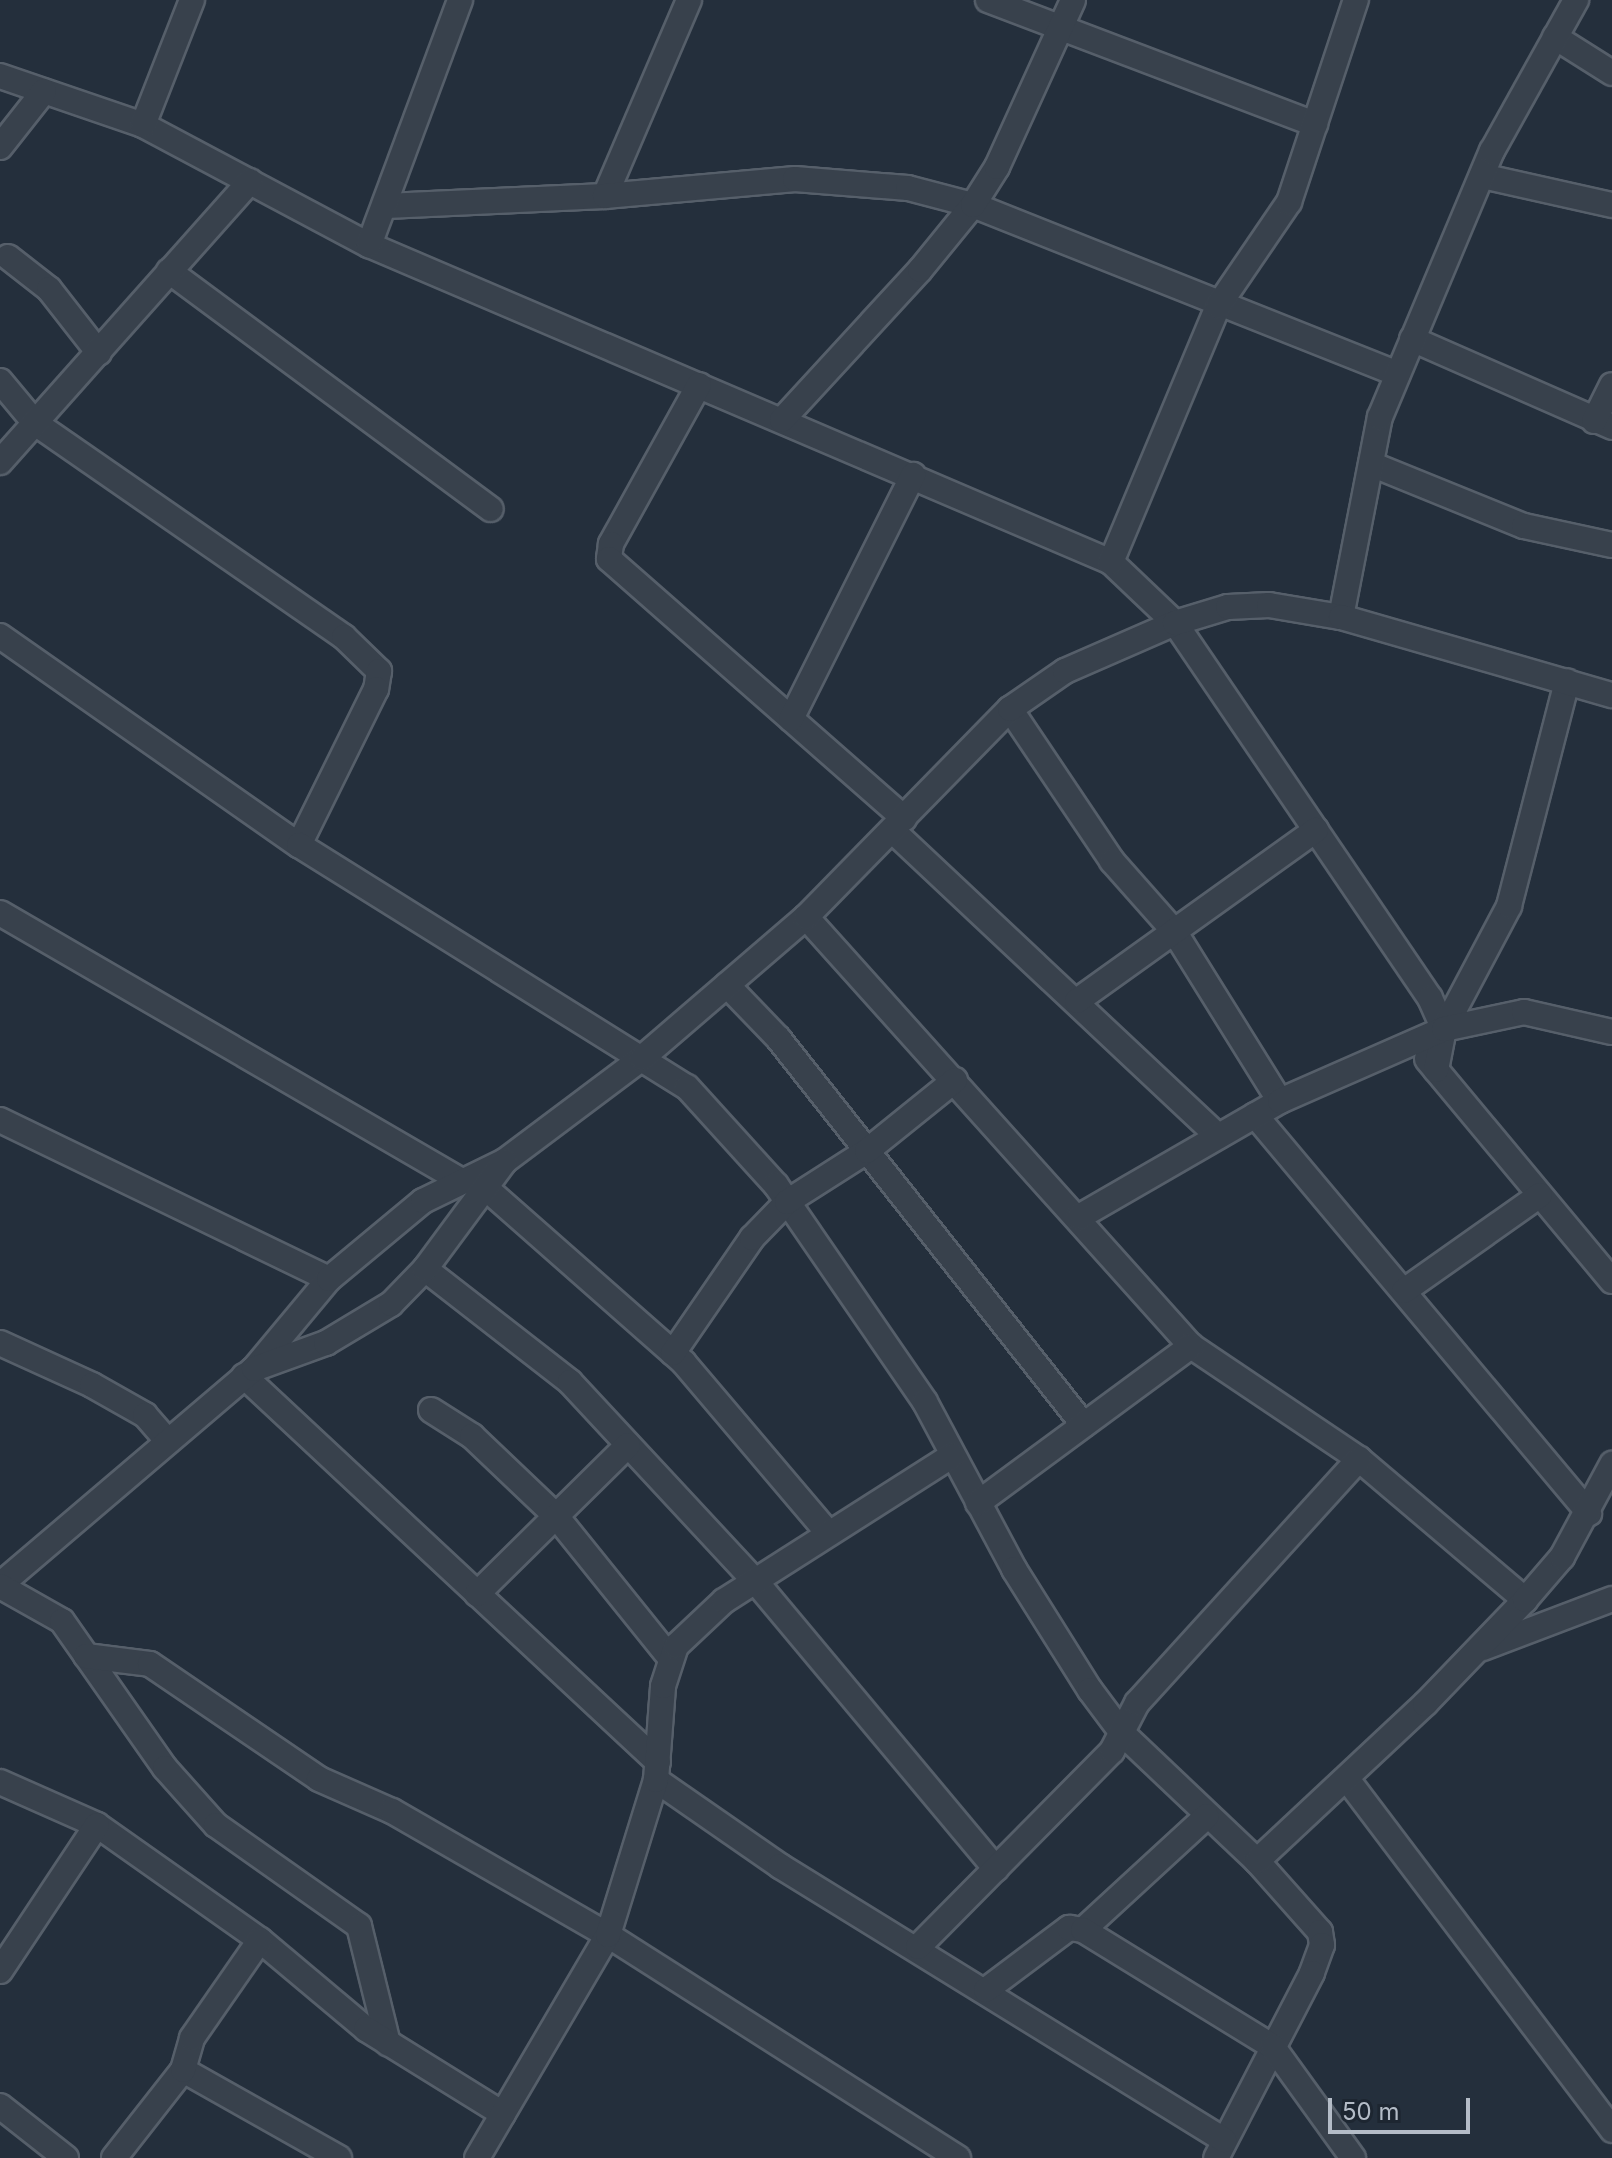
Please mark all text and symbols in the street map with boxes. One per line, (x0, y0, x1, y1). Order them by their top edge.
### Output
scale bar (1332, 2082, 1474, 2132)
text: 50 m (1342, 2097, 1400, 2126)

